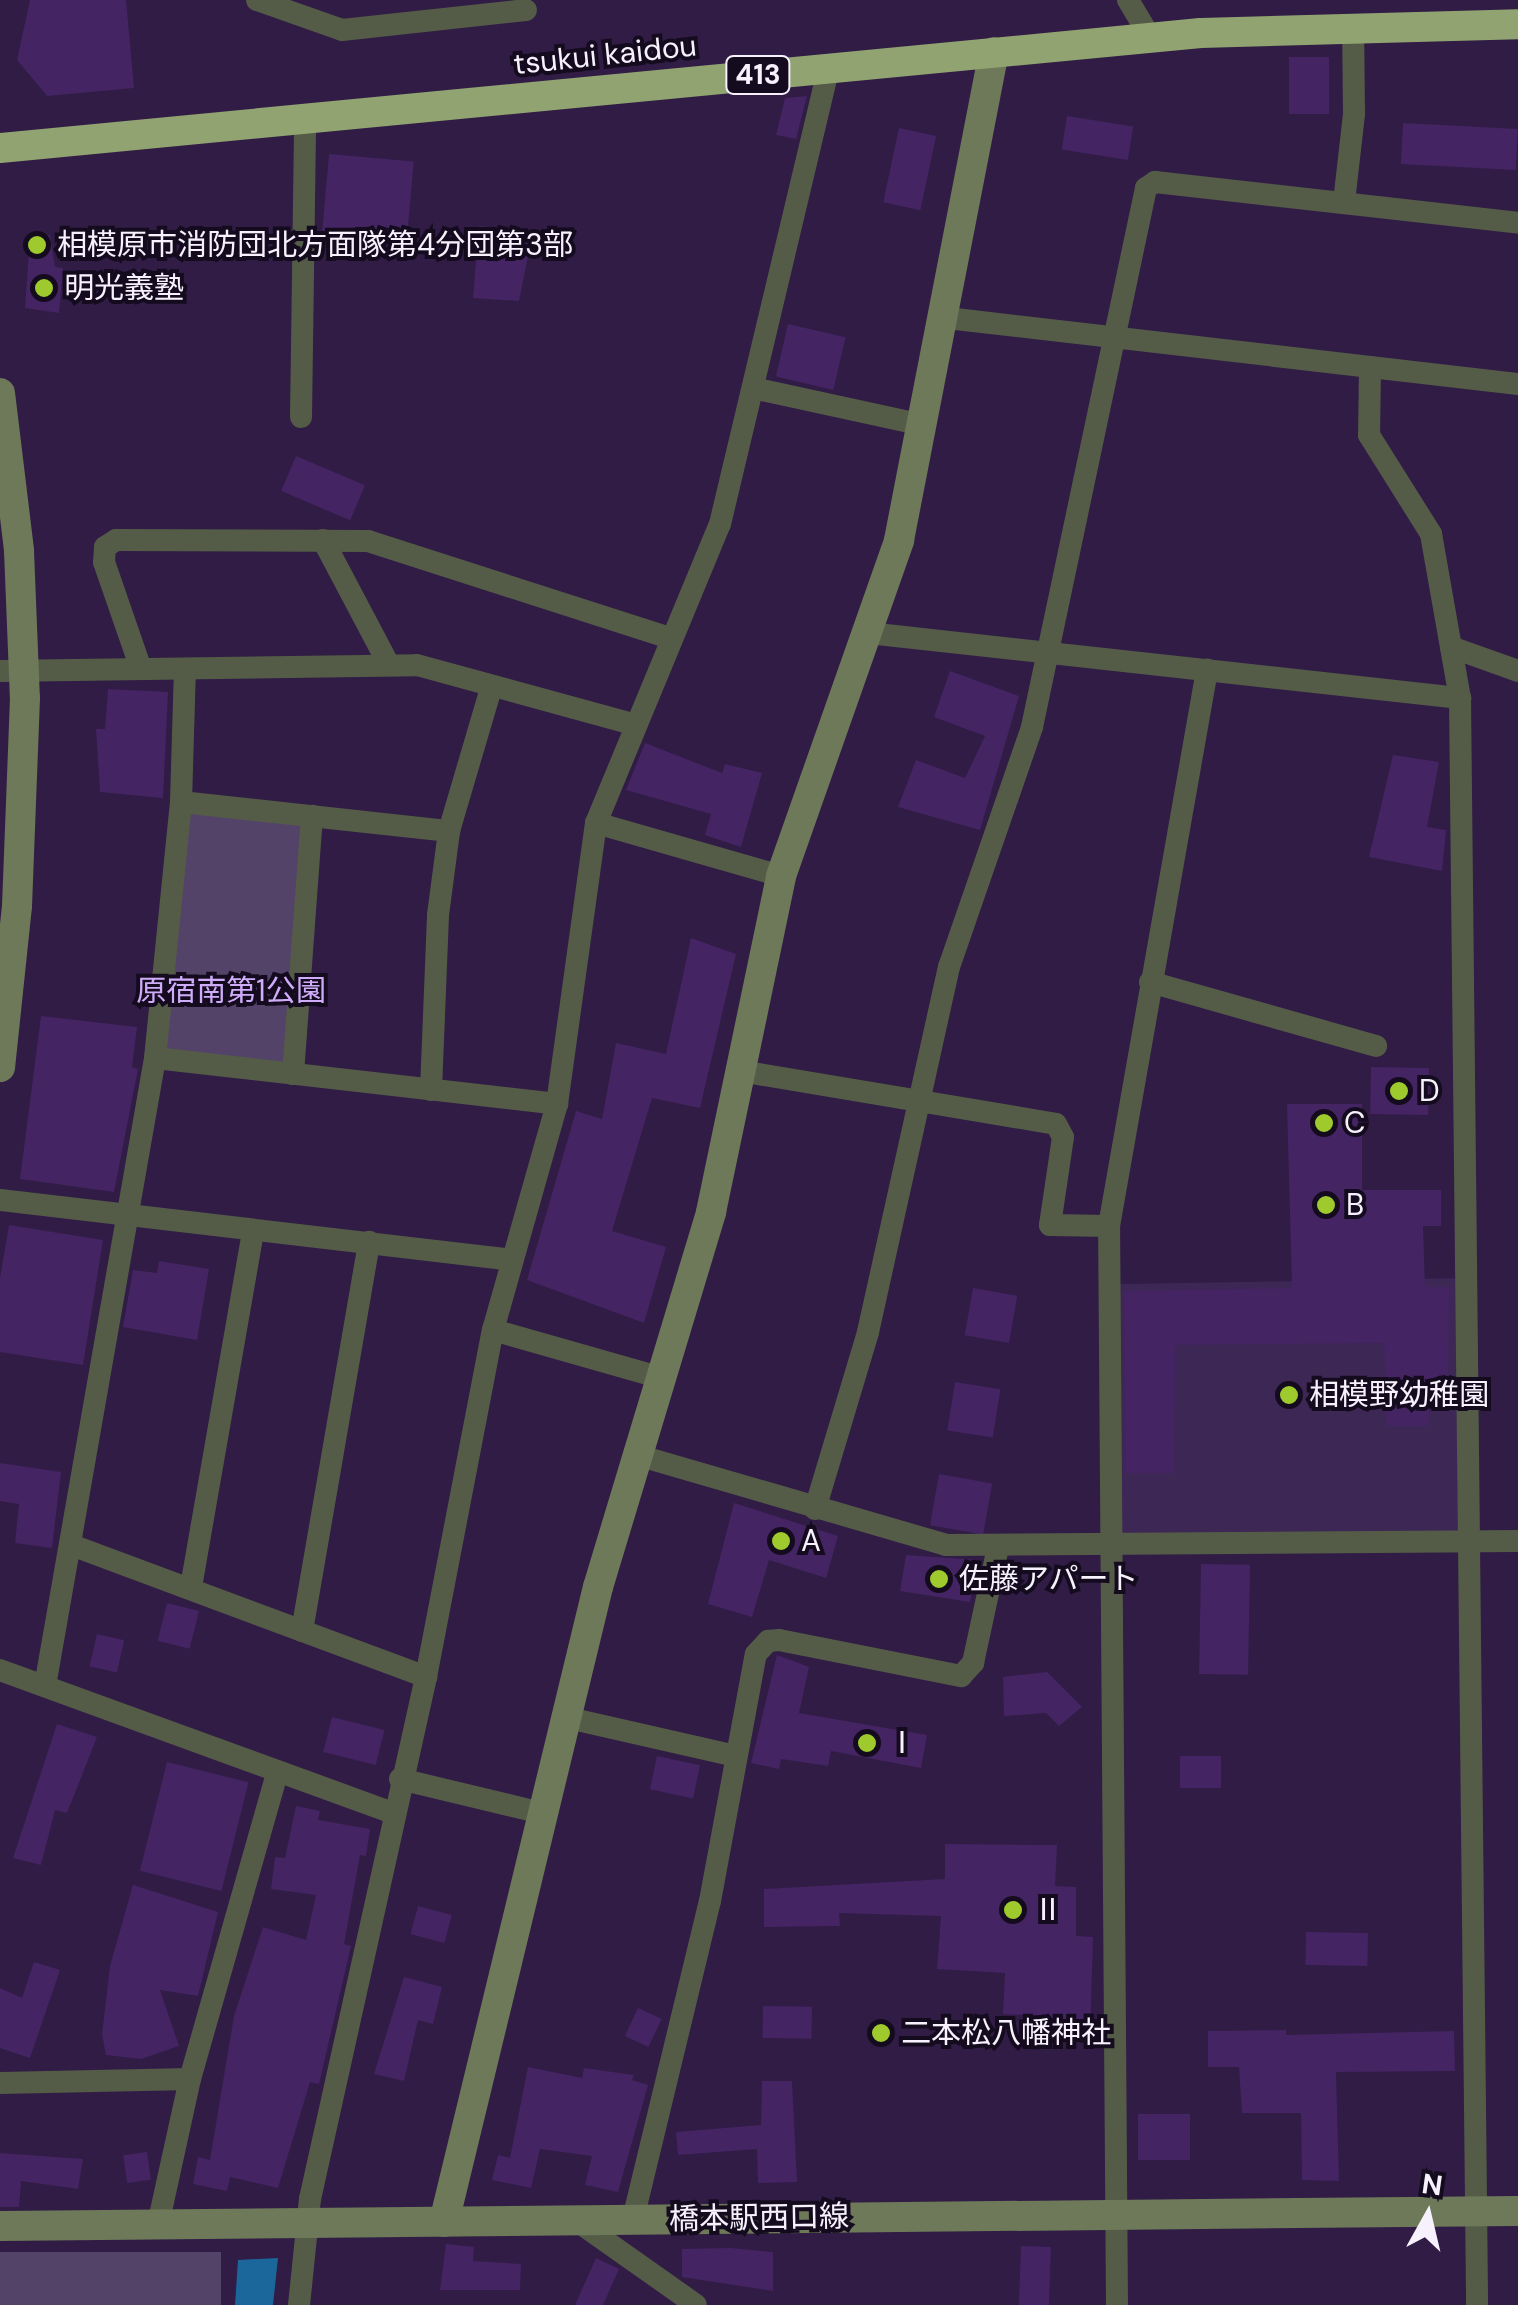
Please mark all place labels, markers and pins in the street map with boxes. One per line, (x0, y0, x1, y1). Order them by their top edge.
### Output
place label: 相模原市消防団北方面隊第4分団第3部 (57, 227, 573, 263)
marker: 相模原市消防団北方面隊第4分団第3部 (26, 234, 48, 256)
place label: 明光義塾 (64, 270, 184, 306)
marker: 明光義塾 (33, 277, 55, 299)
place label: D (1419, 1073, 1440, 1109)
marker: D (1388, 1080, 1410, 1102)
place label: C (1344, 1105, 1366, 1141)
marker: C (1313, 1112, 1335, 1134)
place label: B (1346, 1187, 1364, 1223)
marker: B (1315, 1194, 1337, 1216)
place label: 相模野幼稚園 (1309, 1377, 1489, 1413)
marker: 相模野幼稚園 (1278, 1384, 1300, 1406)
place label: A (801, 1523, 821, 1559)
marker: A (770, 1530, 792, 1552)
place label: 佐藤アパート (959, 1561, 1139, 1597)
marker: 佐藤アパート (928, 1568, 950, 1590)
place label: Ⅰ (887, 1725, 917, 1761)
marker: Ⅰ (856, 1732, 878, 1754)
place label: Ⅱ (1033, 1892, 1063, 1928)
marker: Ⅱ (1002, 1899, 1024, 1921)
place label: 二本松八幡神社 (901, 2015, 1111, 2051)
marker: 二本松八幡神社 (870, 2022, 892, 2044)

